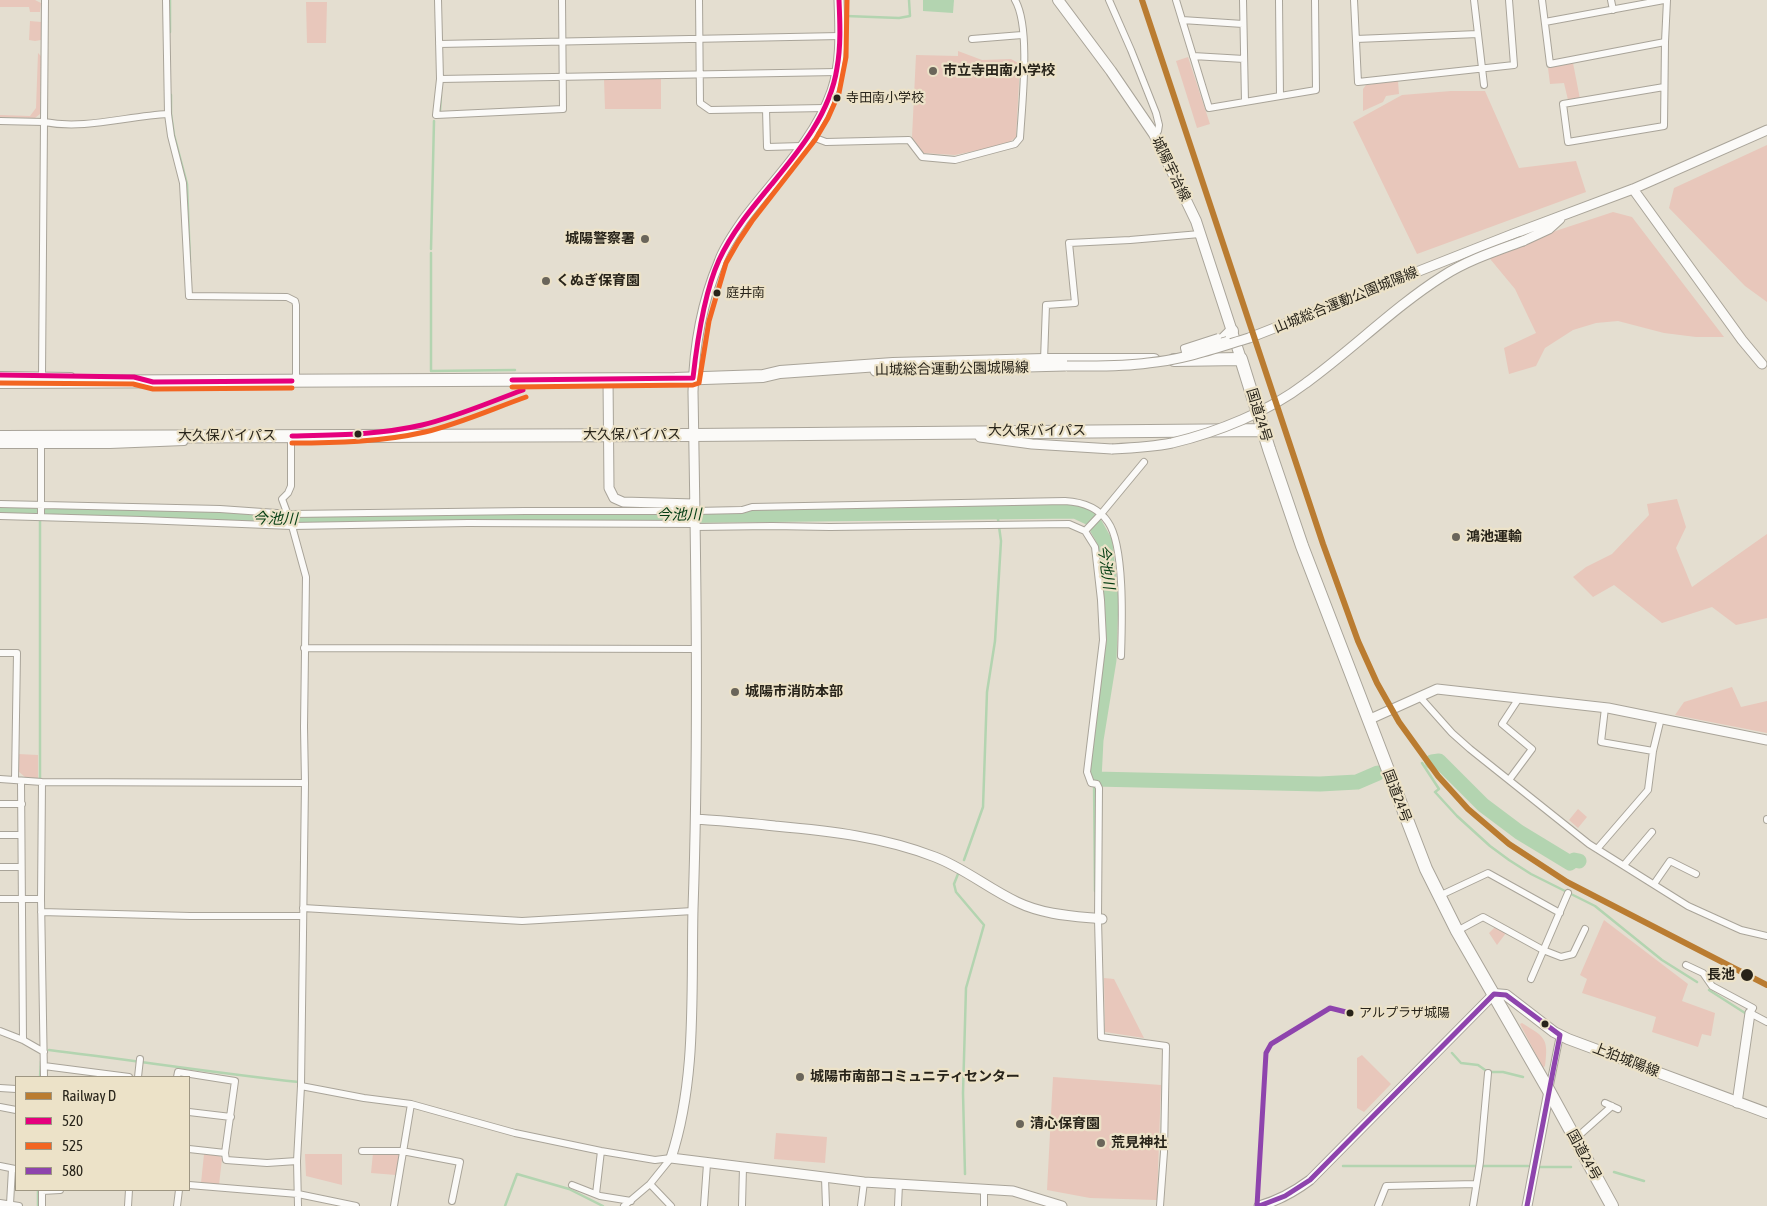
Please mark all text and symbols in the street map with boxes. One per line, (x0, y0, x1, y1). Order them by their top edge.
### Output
place label: 市立寺田南小学校 (943, 63, 1055, 79)
marker: 市立寺田南小学校 (927, 65, 939, 77)
place label: 寺田南小学校 (846, 90, 924, 106)
marker: 寺田南小学校 (832, 93, 842, 103)
street label: 城陽宇治線 (1148, 134, 1194, 204)
place label: 城陽警察署 (565, 231, 635, 247)
marker: 城陽警察署 (639, 233, 651, 245)
street label: 山城総合運動公園城陽線 (1271, 263, 1421, 337)
place label: くぬぎ保育園 (556, 273, 640, 289)
marker: くぬぎ保育園 (540, 275, 552, 287)
place label: 庭井南 (726, 285, 765, 301)
marker: 庭井南 (712, 288, 722, 298)
street label: 山城総合運動公園城陽線 (875, 359, 1029, 379)
street label: 国道24号 (1243, 386, 1275, 444)
street label: 大久保バイパス (988, 423, 1086, 439)
street label: 大久保バイパス (583, 427, 681, 443)
street label: 大久保バイパス (178, 428, 276, 444)
unlabelled marker (353, 429, 363, 439)
water label: 今池川 (656, 506, 702, 524)
water label: 今池川 (252, 510, 298, 528)
place label: 鴻池運輸 (1466, 529, 1522, 545)
marker: 鴻池運輸 (1450, 531, 1462, 543)
water label: 今池川 (1094, 543, 1118, 591)
place label: 城陽市消防本部 (745, 684, 843, 700)
marker: 城陽市消防本部 (729, 686, 741, 698)
street label: 国道24号 (1379, 767, 1415, 825)
place label: 長池 (1707, 967, 1735, 983)
marker: 長池 (1739, 967, 1755, 983)
place label: アルプラザ城陽 (1359, 1005, 1450, 1021)
marker: アルプラザ城陽 (1345, 1008, 1355, 1018)
unlabelled marker (1540, 1019, 1550, 1029)
street label: 上狛城陽線 (1590, 1040, 1662, 1080)
place label: 城陽市南部コミュニティセンター (810, 1069, 1020, 1085)
marker: 城陽市南部コミュニティセンター (794, 1071, 806, 1083)
legend (15, 1076, 190, 1191)
text: Railway D (62, 1087, 116, 1104)
text: 520 (62, 1112, 83, 1129)
place label: 清心保育園 (1030, 1116, 1100, 1132)
marker: 清心保育園 (1014, 1118, 1026, 1130)
street label: 国道24号 (1563, 1127, 1605, 1183)
place label: 荒見神社 (1111, 1135, 1167, 1151)
text: 525 (62, 1137, 83, 1154)
marker: 荒見神社 (1095, 1137, 1107, 1149)
text: 580 (62, 1162, 83, 1179)

